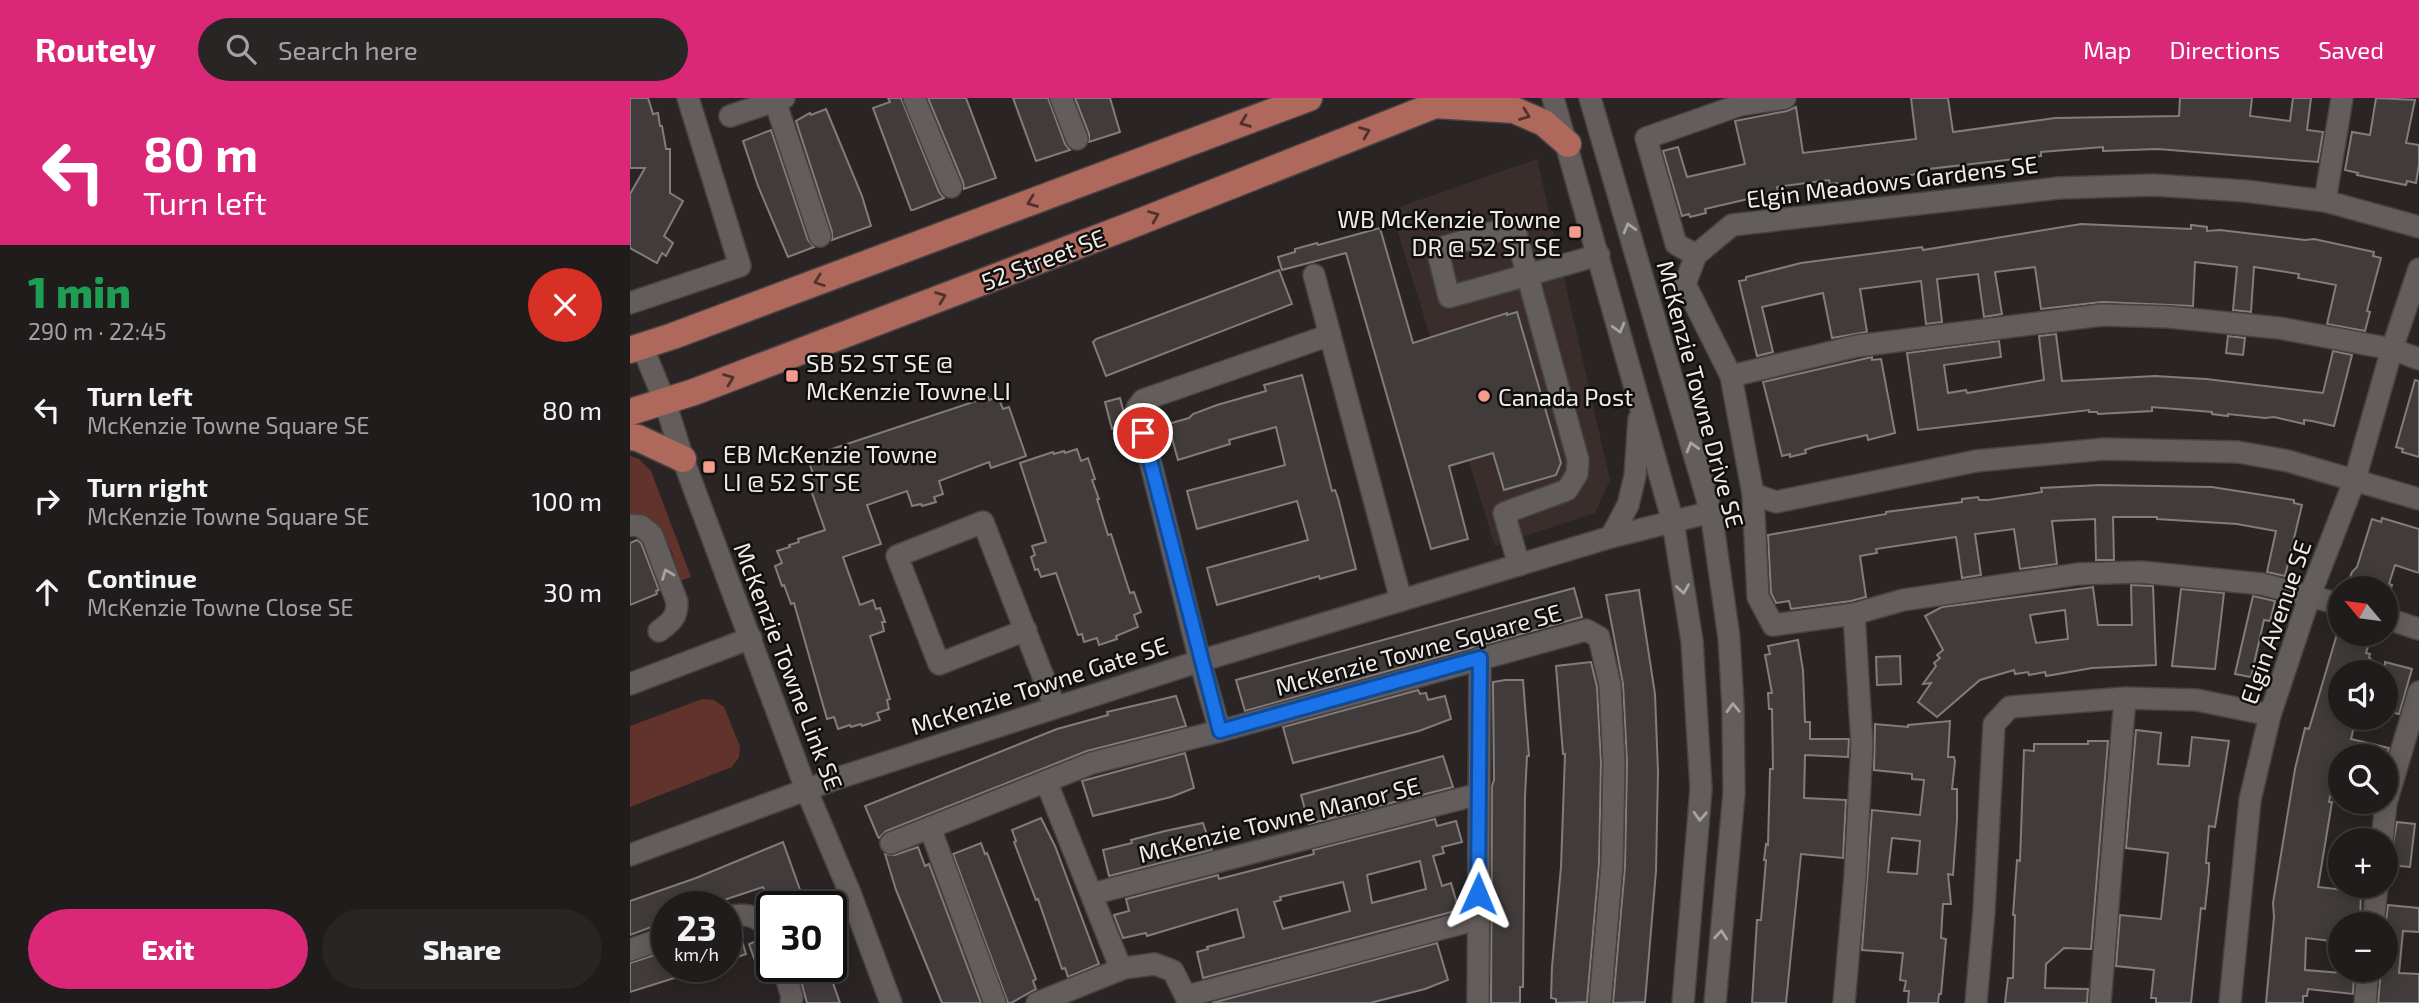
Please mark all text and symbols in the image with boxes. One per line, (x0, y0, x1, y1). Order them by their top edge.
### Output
search box (198, 18, 688, 81)
text: Routely (35, 29, 156, 69)
icon: search (222, 30, 260, 68)
text: Search here (278, 34, 418, 65)
text: Map (2083, 35, 2131, 64)
text: Directions (2169, 35, 2280, 64)
text: Saved (2318, 35, 2384, 64)
one-way arrow (1518, 106, 1530, 120)
one-way arrow (1240, 114, 1252, 128)
text: 80 m (143, 123, 258, 182)
icon: left (28, 126, 119, 217)
one-way arrow (1359, 126, 1371, 140)
street label: Elgin Meadows Gardens SE (1745, 149, 2039, 213)
text: Turn left (143, 183, 267, 221)
one-way arrow (1027, 194, 1039, 208)
place label: WB McKenzie Towne DR @ 52 ST SE (1337, 204, 1561, 261)
one-way arrow (1147, 210, 1159, 224)
street label: 52 Street SE (977, 222, 1109, 296)
one-way arrow (1622, 223, 1637, 235)
marker: WB McKenzie Towne DR @ 52 ST SE (1567, 224, 1583, 240)
street label: McKenzie Towne Drive SE (1651, 257, 1751, 531)
text: 1 min (28, 266, 131, 316)
button: close (528, 268, 602, 342)
one-way arrow (814, 273, 826, 287)
one-way arrow (935, 292, 947, 306)
text: 290 m · 22:45 (28, 317, 167, 345)
one-way arrow (1611, 322, 1626, 334)
place label: SB 52 ST SE @ McKenzie Towne LI (806, 348, 1011, 405)
marker: SB 52 ST SE @ McKenzie Towne LI (784, 368, 800, 384)
one-way arrow (722, 373, 734, 387)
text: Turn left (87, 380, 193, 411)
place label: Canada Post (1498, 382, 1633, 411)
marker: Canada Post (1476, 388, 1492, 404)
icon: left (28, 391, 66, 429)
text: 80 m (542, 394, 602, 425)
pin (1113, 403, 1173, 463)
text: McKenzie Towne Square SE (87, 411, 369, 439)
icon: arrive (1124, 414, 1162, 452)
place label: EB McKenzie Towne LI @ 52 ST SE (723, 439, 937, 496)
one-way arrow (1685, 441, 1700, 453)
marker: EB McKenzie Towne LI @ 52 ST SE (701, 459, 717, 475)
text: Turn right (87, 471, 208, 502)
icon: right (28, 482, 66, 520)
text: 100 m (532, 485, 602, 516)
text: McKenzie Towne Square SE (87, 502, 369, 530)
street label: Elgin Avenue SE (2233, 536, 2317, 708)
street label: McKenzie Towne Link SE (728, 538, 850, 794)
text: Continue (87, 562, 197, 593)
one-way arrow (661, 568, 675, 580)
icon: ahead (28, 573, 66, 611)
text: 30 m (543, 576, 602, 607)
north arrow (2328, 576, 2398, 646)
map controls (2328, 576, 2398, 982)
one-way arrow (1676, 583, 1691, 595)
text: McKenzie Towne Close SE (87, 593, 353, 621)
street label: McKenzie Towne Square SE (1272, 597, 1564, 701)
street label: McKenzie Towne Gate SE (907, 630, 1171, 740)
button: sound (2328, 660, 2398, 730)
one-way arrow (1725, 702, 1740, 713)
button: search (2328, 744, 2398, 814)
street label: McKenzie Towne Manor SE (1135, 770, 1423, 868)
one-way arrow (1692, 811, 1707, 822)
button: + (2328, 828, 2398, 898)
position arrow (1441, 857, 1515, 931)
speed limit sign: 30 (756, 891, 847, 982)
text: 23 (676, 906, 717, 948)
button: Exit (28, 909, 308, 989)
button: Share (322, 909, 602, 989)
button: − (2328, 912, 2398, 982)
one-way arrow (1713, 929, 1728, 940)
text: km/h (674, 943, 719, 965)

